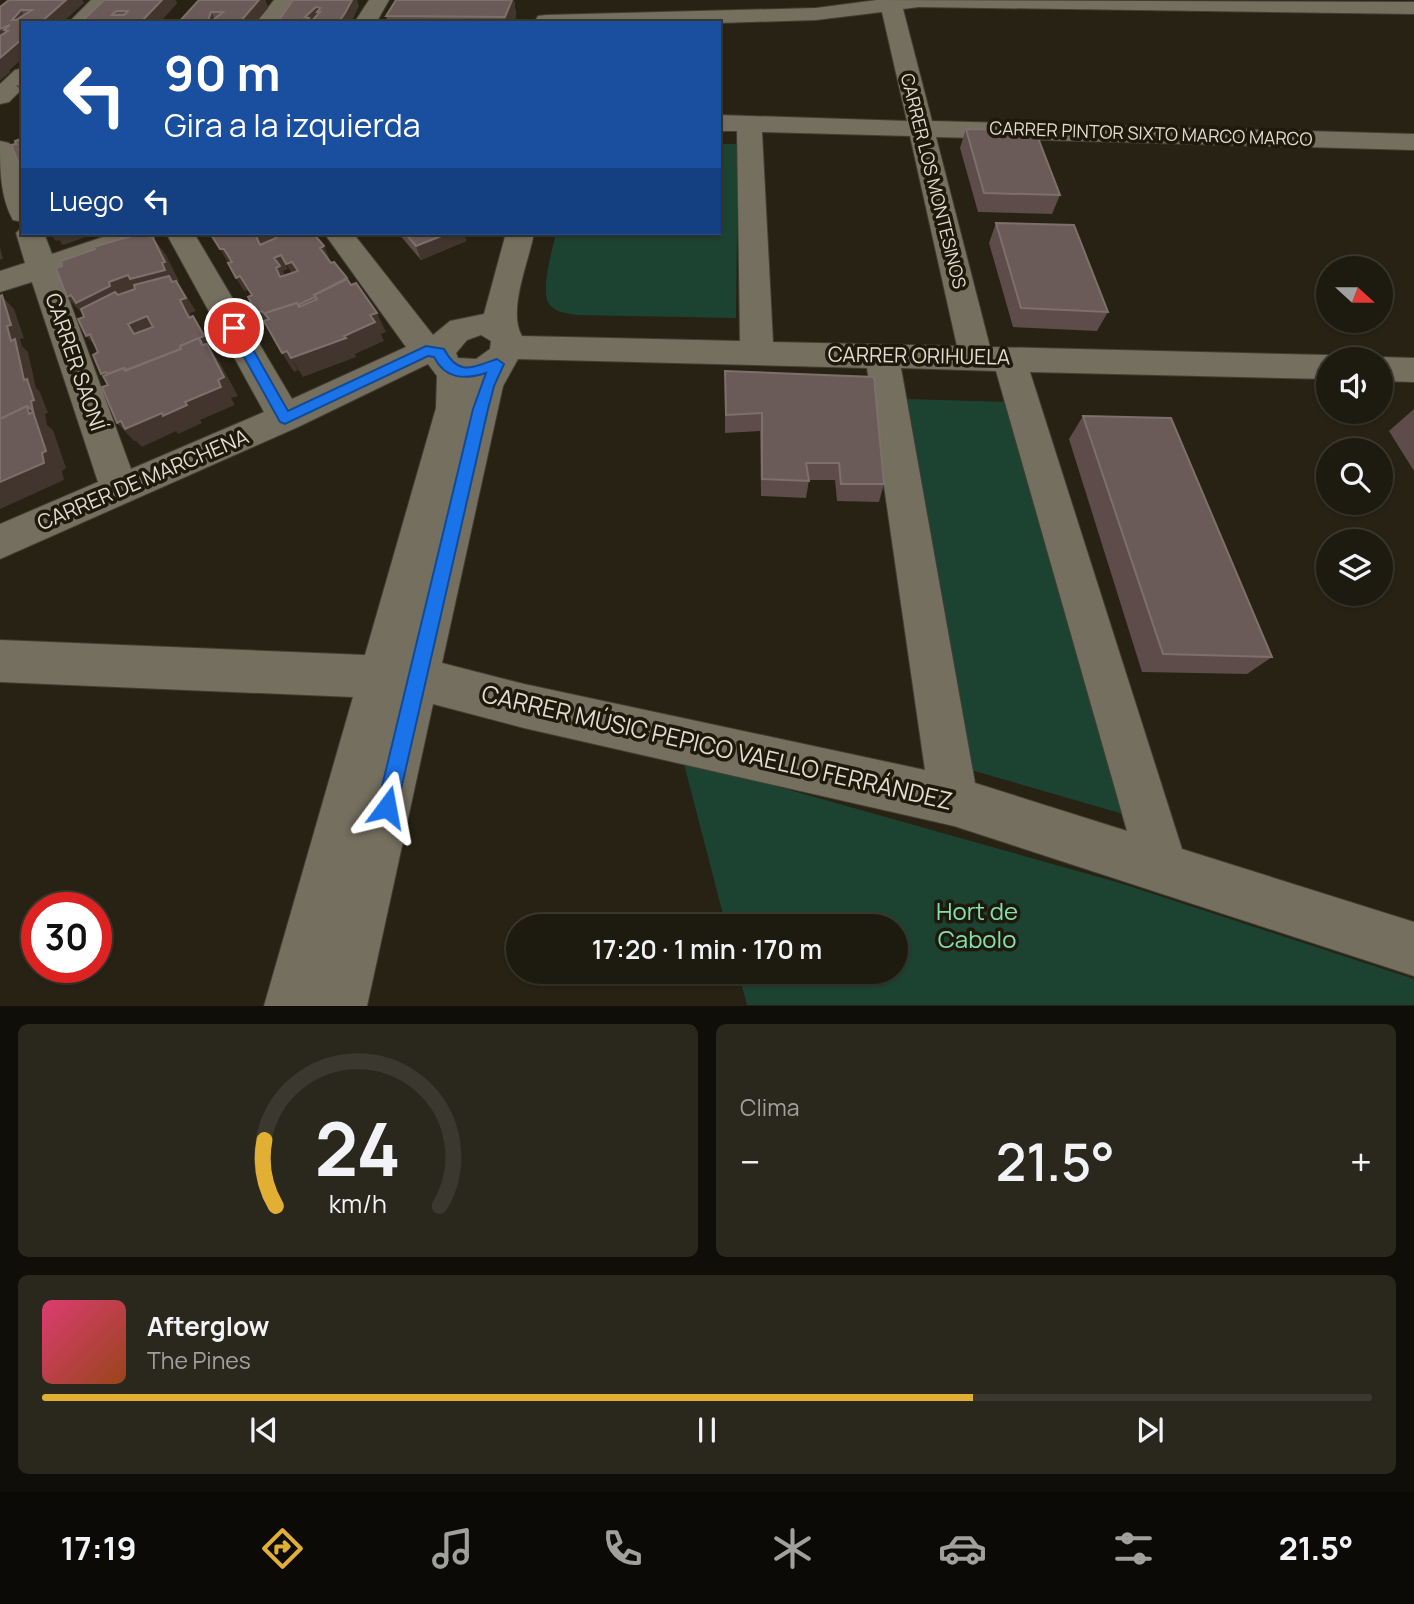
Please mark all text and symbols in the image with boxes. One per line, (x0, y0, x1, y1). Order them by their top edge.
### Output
text: 90 m (164, 39, 281, 106)
icon: left (49, 49, 140, 140)
street label: CARRER LOS MONTESINOS (896, 71, 972, 291)
text: Gira a la izquierda (164, 103, 420, 147)
street label: CARRER PINTOR SIXTO MARCO MARCO (989, 115, 1313, 151)
icon: left (138, 182, 176, 220)
text: Luego (49, 183, 124, 219)
north arrow (1316, 256, 1393, 332)
map controls (1316, 256, 1393, 606)
street label: CARRER SAONÍ (39, 289, 113, 434)
pin (204, 298, 264, 358)
icon: arrive (215, 309, 253, 347)
street label: CARRER ORIHUELA (828, 339, 1010, 371)
button: sound (1316, 347, 1393, 424)
street label: CARRER DE MARCHENA (33, 422, 253, 536)
button: search (1316, 438, 1393, 515)
button: layers (1316, 529, 1393, 606)
street label: CARRER MÚSIC PEPICO VAELLO FERRÁNDEZ (479, 676, 956, 817)
position arrow (350, 770, 424, 844)
speed limit sign: 30 (21, 892, 112, 983)
park label: Hort de Cabolo (936, 894, 1018, 955)
text: 17:20 · 1 min · 170 m (592, 931, 822, 967)
text: Clima (740, 1091, 799, 1123)
text: 24 (315, 1099, 401, 1199)
text: 21.5° (996, 1126, 1115, 1197)
text: − (740, 1135, 761, 1187)
text: + (1350, 1135, 1372, 1187)
text: km/h (329, 1186, 387, 1221)
text: Afterglow (147, 1308, 269, 1344)
text: The Pines (147, 1344, 251, 1376)
icon: previous (245, 1411, 283, 1449)
icon: pause (688, 1411, 726, 1449)
icon: next (1131, 1411, 1169, 1449)
icon: directions (258, 1524, 307, 1573)
icon: music (428, 1524, 477, 1573)
icon: phone (598, 1524, 647, 1573)
icon: climate (768, 1524, 817, 1573)
icon: car (938, 1524, 987, 1573)
icon: filters (1109, 1524, 1158, 1573)
text: 17:19 (61, 1526, 137, 1570)
text: 21.5° (1279, 1526, 1353, 1570)

